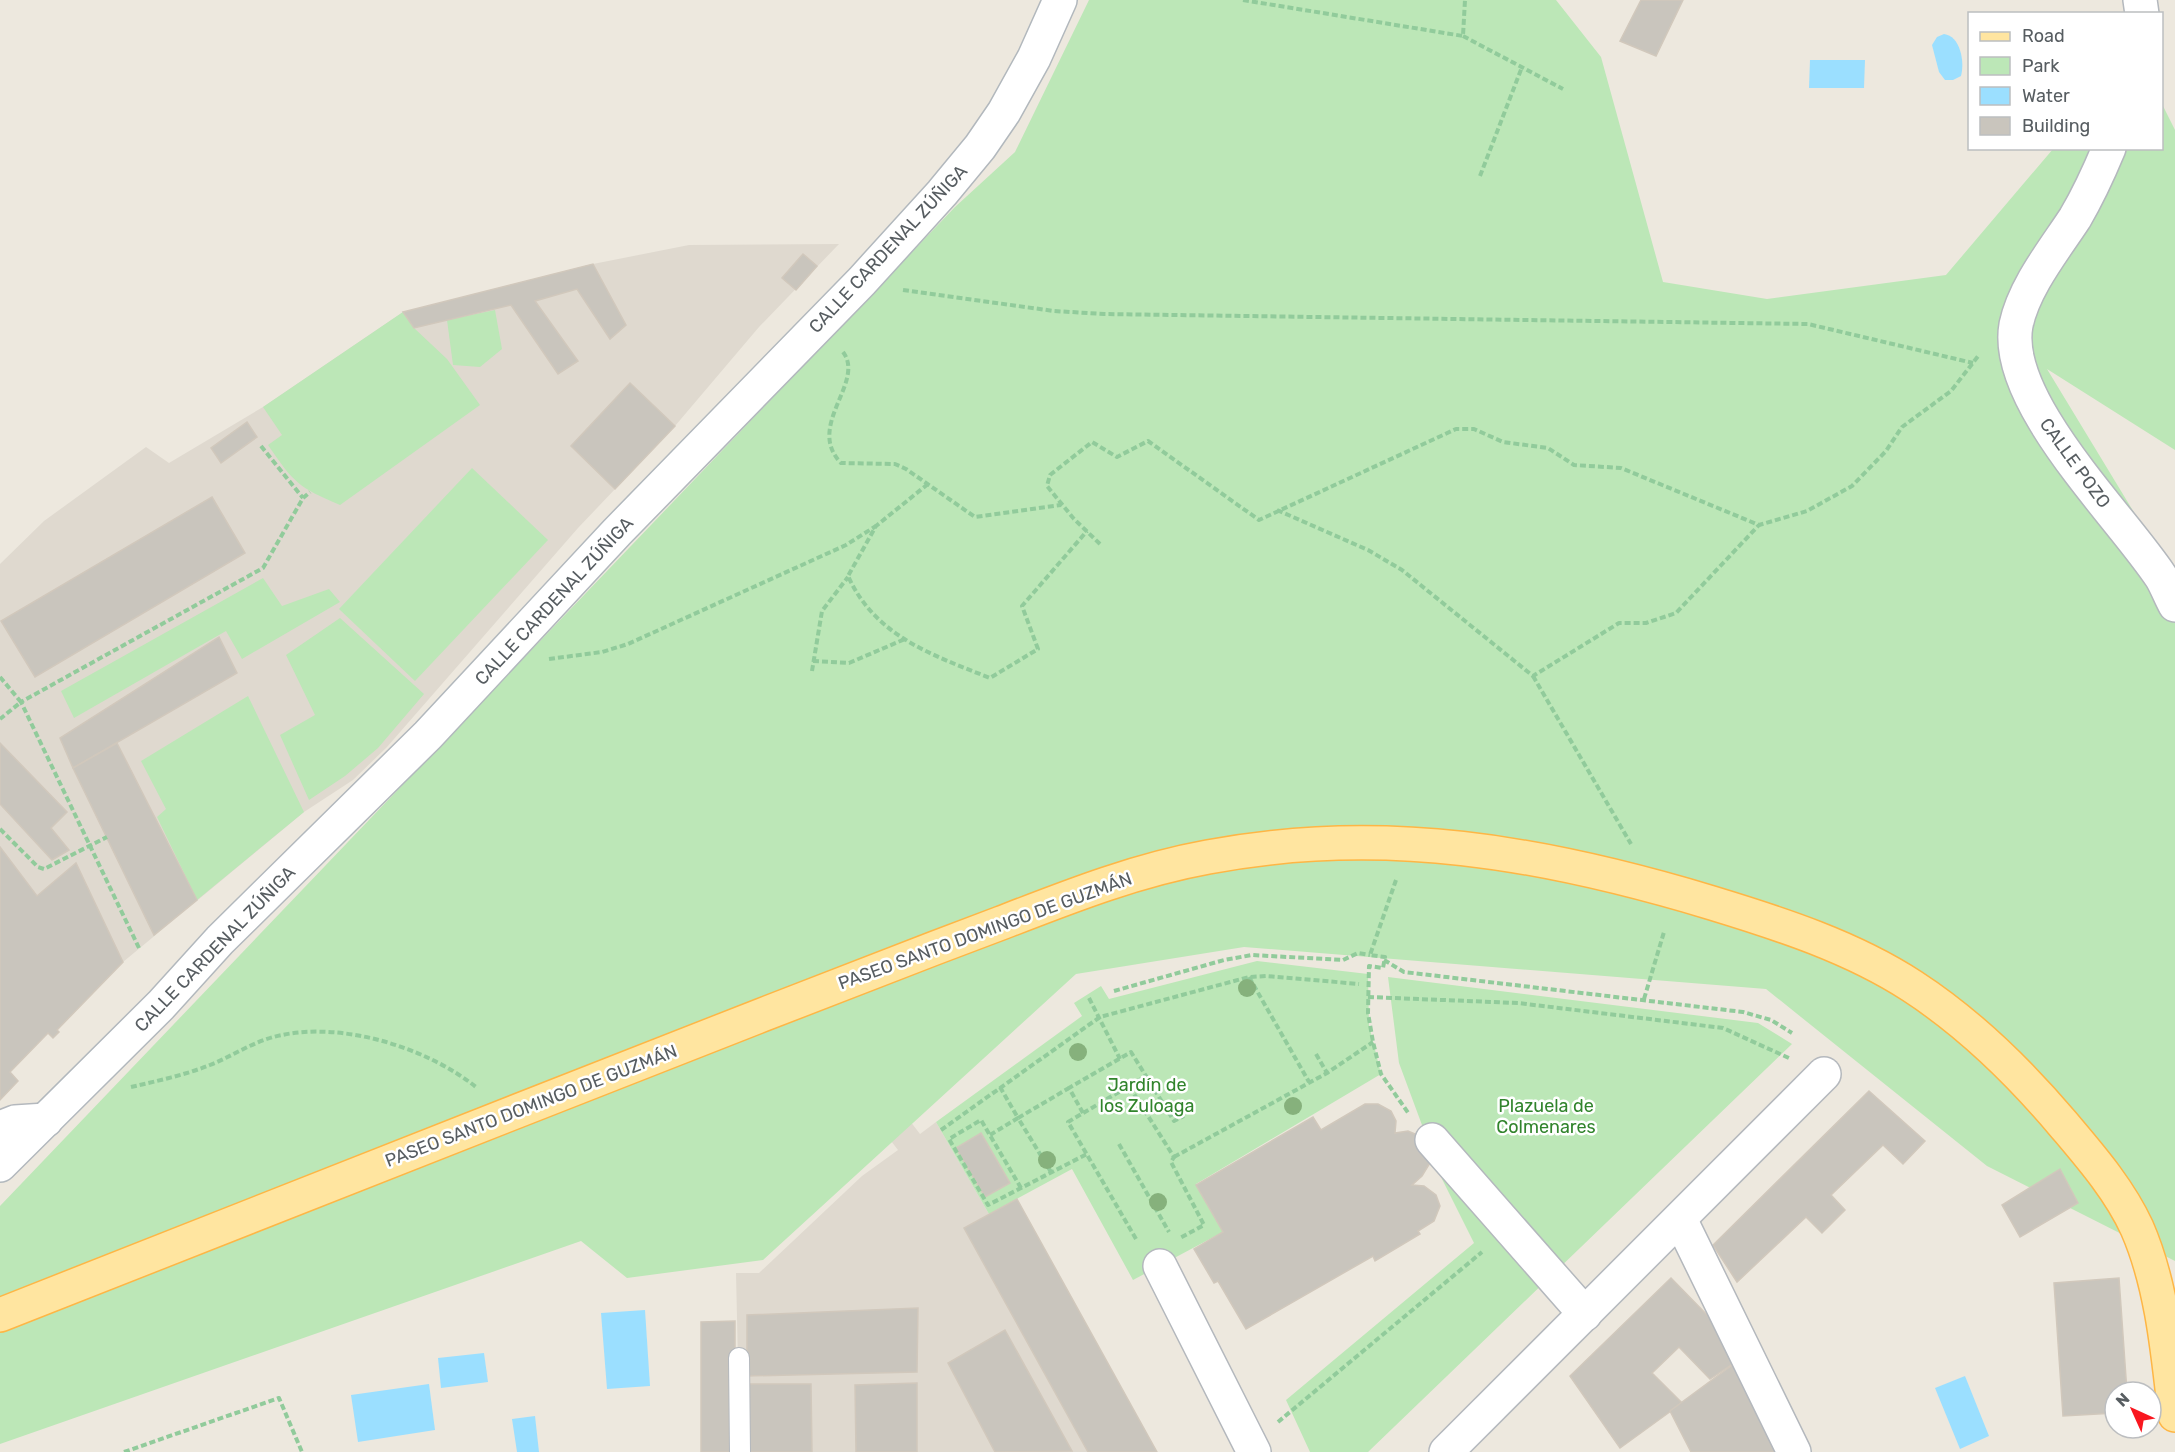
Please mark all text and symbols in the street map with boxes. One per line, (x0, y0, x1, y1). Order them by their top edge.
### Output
legend (1968, 12, 2163, 150)
text: Road (2022, 25, 2065, 47)
text: Park (2022, 55, 2060, 77)
text: Water (2022, 85, 2070, 107)
text: Building (2022, 115, 2090, 137)
street label: CALLE CARDENAL ZÚÑIGA (804, 160, 972, 338)
street label: CALLE POZO (2035, 414, 2115, 512)
street label: CALLE CARDENAL ZÚÑIGA (470, 512, 638, 690)
street label: CALLE CARDENAL ZÚÑIGA (130, 861, 300, 1037)
street label: PASEO SANTO DOMINGO DE GUZMÁN (835, 867, 1135, 995)
street label: PASEO SANTO DOMINGO DE GUZMÁN (382, 1040, 680, 1172)
park label: Jardín de los Zuloaga (1100, 1074, 1194, 1117)
park label: Plazuela de Colmenares (1496, 1095, 1596, 1138)
north arrow (2103, 1380, 2163, 1440)
text: N (2112, 1389, 2134, 1411)

